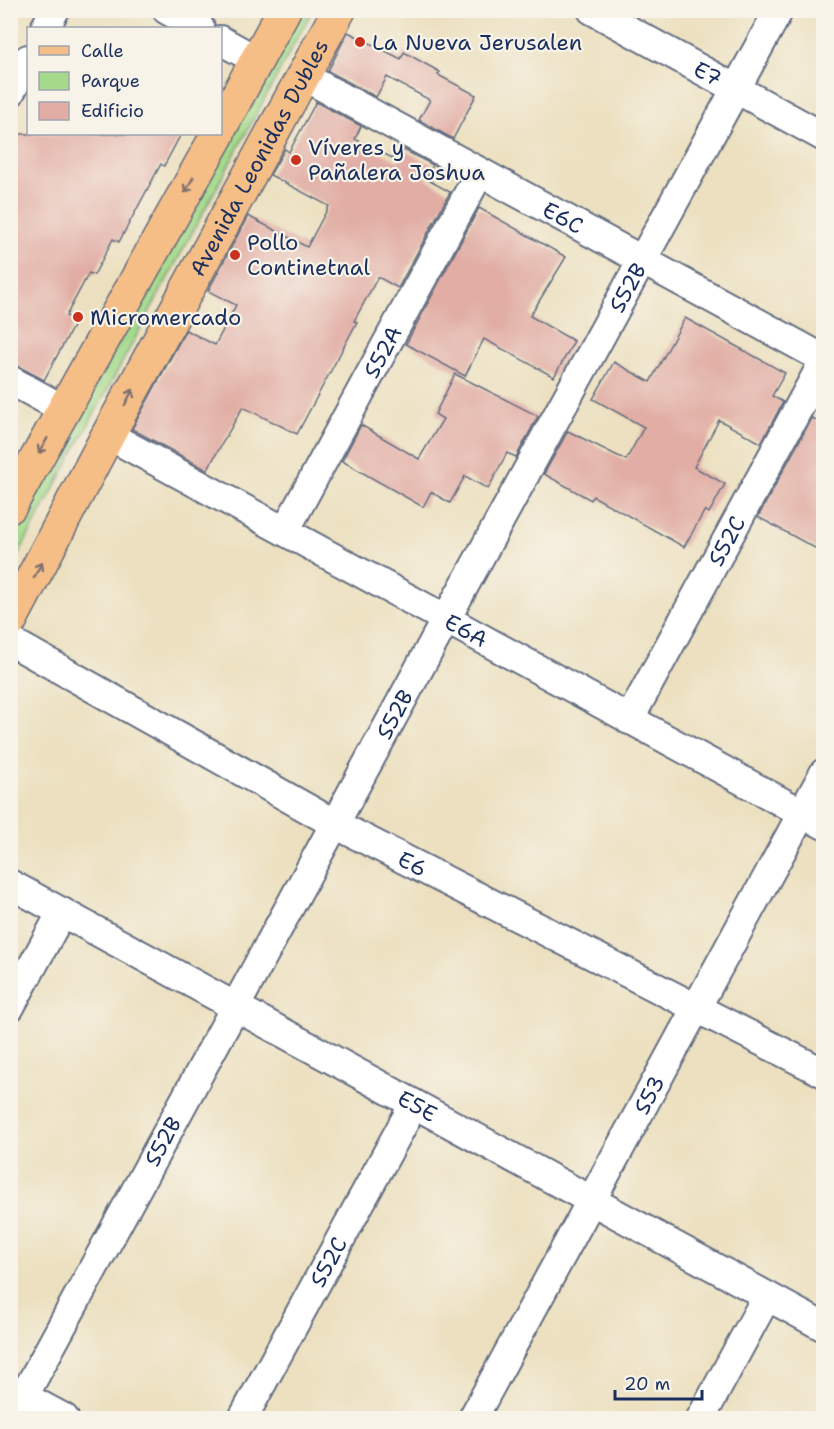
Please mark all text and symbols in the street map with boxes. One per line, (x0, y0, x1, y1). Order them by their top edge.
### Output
legend (27, 27, 222, 135)
place label: La Nueva Jerusalen (372, 28, 582, 57)
street label: Avenida Leonidas Dubles (183, 34, 335, 281)
marker: La Nueva Jerusalen (353, 35, 367, 49)
text: Calle (81, 39, 124, 63)
street label: E7 (689, 54, 727, 93)
text: Parque (81, 69, 140, 93)
text: Edificio (81, 99, 144, 123)
place label: Víveres y Pañalera Joshua (308, 133, 485, 187)
marker: Víveres y Pañalera Joshua (289, 153, 303, 167)
one-way arrow (183, 175, 194, 193)
street label: E6C (538, 194, 589, 240)
place label: Pollo Continetnal (247, 228, 370, 282)
marker: Pollo Continetnal (228, 248, 242, 262)
street label: S52B (602, 258, 652, 317)
place label: Micromercado (90, 303, 241, 332)
marker: Micromercado (71, 310, 85, 324)
street label: S52A (357, 321, 408, 383)
one-way arrow (123, 389, 135, 406)
one-way arrow (37, 437, 48, 455)
street label: S52C (701, 511, 752, 571)
one-way arrow (33, 561, 44, 579)
street label: E6A (440, 607, 493, 654)
street label: S52B (369, 684, 420, 744)
street label: E6 (393, 844, 432, 883)
street label: S53 (627, 1070, 671, 1119)
street label: E5E (393, 1083, 442, 1128)
street label: S52B (137, 1111, 188, 1171)
street label: S52C (303, 1232, 353, 1292)
scale bar (615, 1363, 702, 1401)
text: 20 m (624, 1372, 670, 1396)

